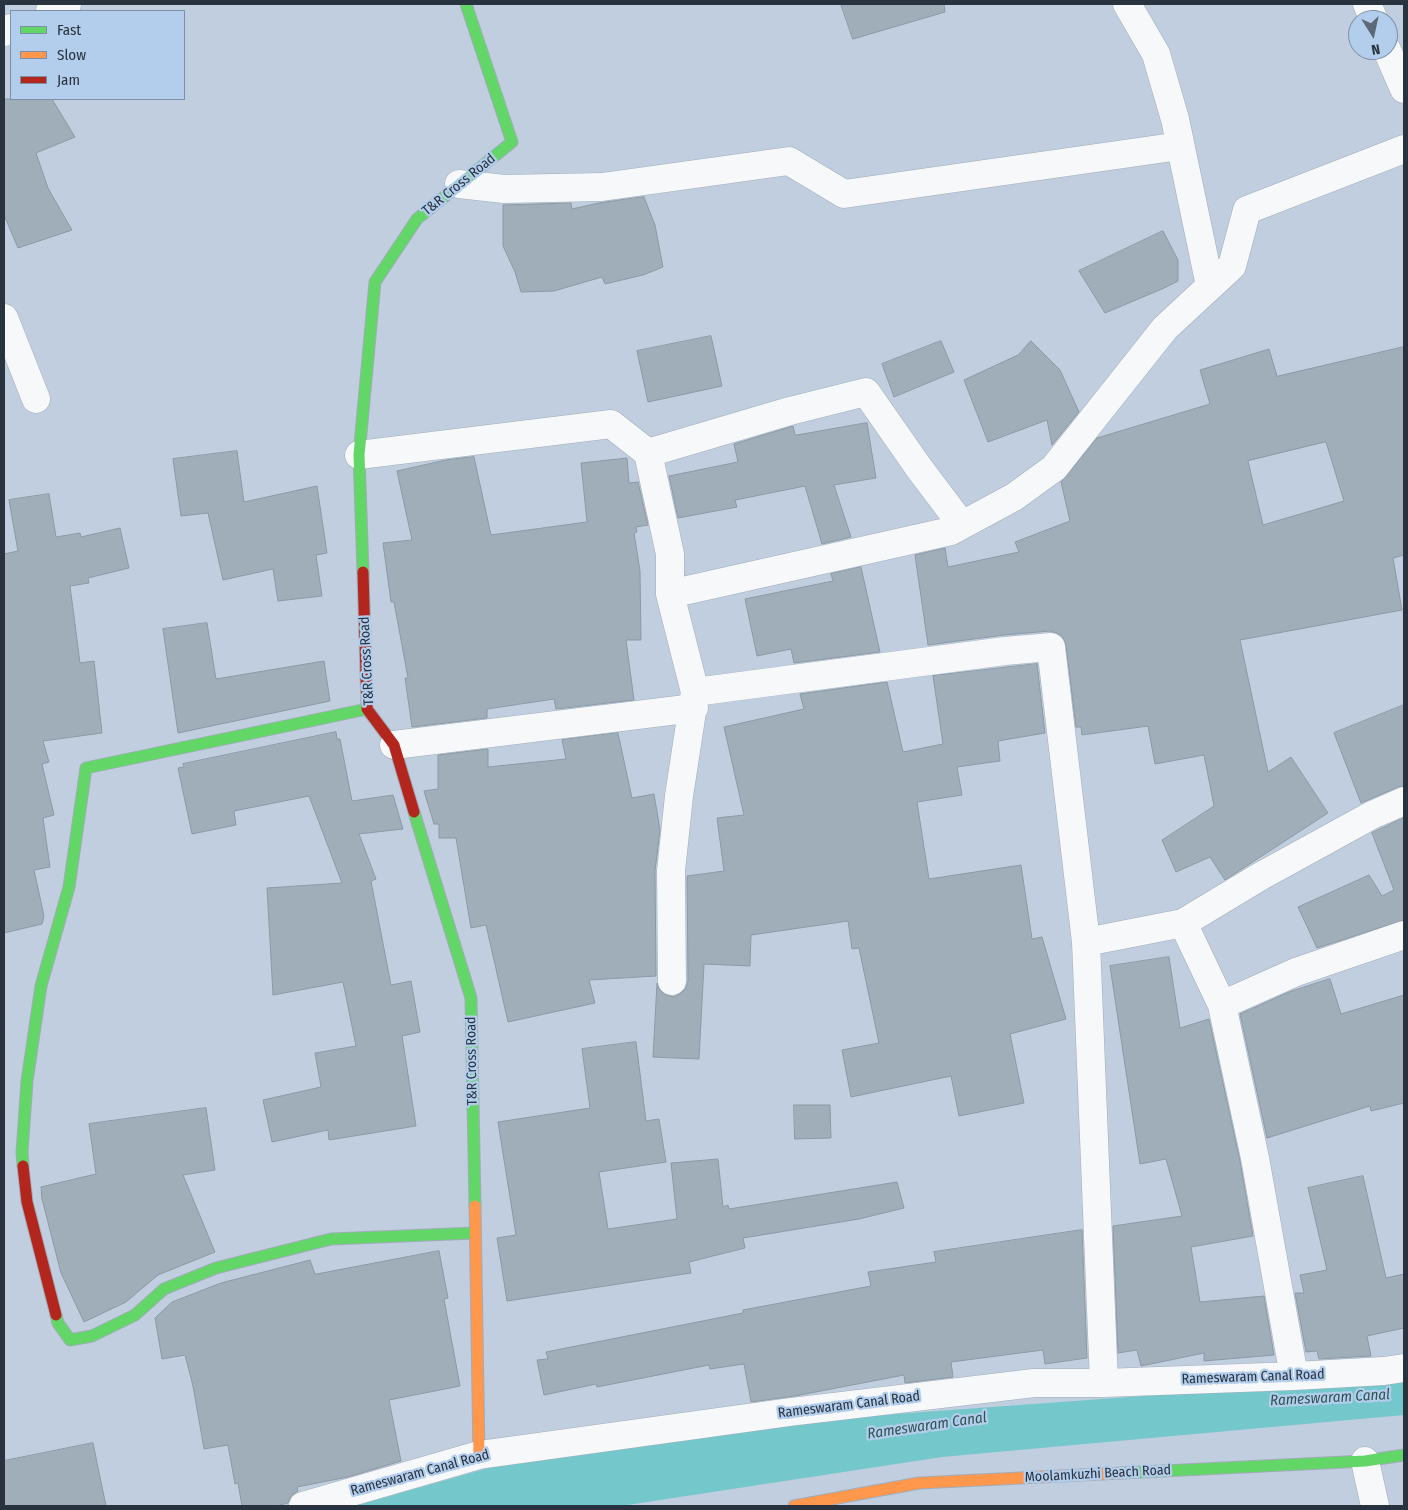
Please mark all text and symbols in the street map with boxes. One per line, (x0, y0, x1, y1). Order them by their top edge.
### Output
legend (10, 10, 185, 100)
north arrow (1348, 10, 1398, 60)
text: Fast (57, 21, 81, 39)
text: N (1370, 40, 1381, 58)
text: Slow (57, 46, 86, 64)
text: Jam (57, 71, 80, 89)
street label: T&R Cross Road (419, 150, 499, 220)
street label: T&R Cross Road (356, 616, 378, 706)
street label: T&R Cross Road (463, 1016, 481, 1106)
street label: Rameswaram Canal Road (1181, 1366, 1325, 1388)
water label: Rameswaram Canal (1270, 1386, 1390, 1410)
street label: Rameswaram Canal Road (777, 1388, 921, 1422)
water label: Rameswaram Canal (866, 1409, 988, 1443)
street label: Rameswaram Canal Road (349, 1446, 491, 1500)
street label: Moolamkuzhi Beach Road (1024, 1462, 1172, 1486)

